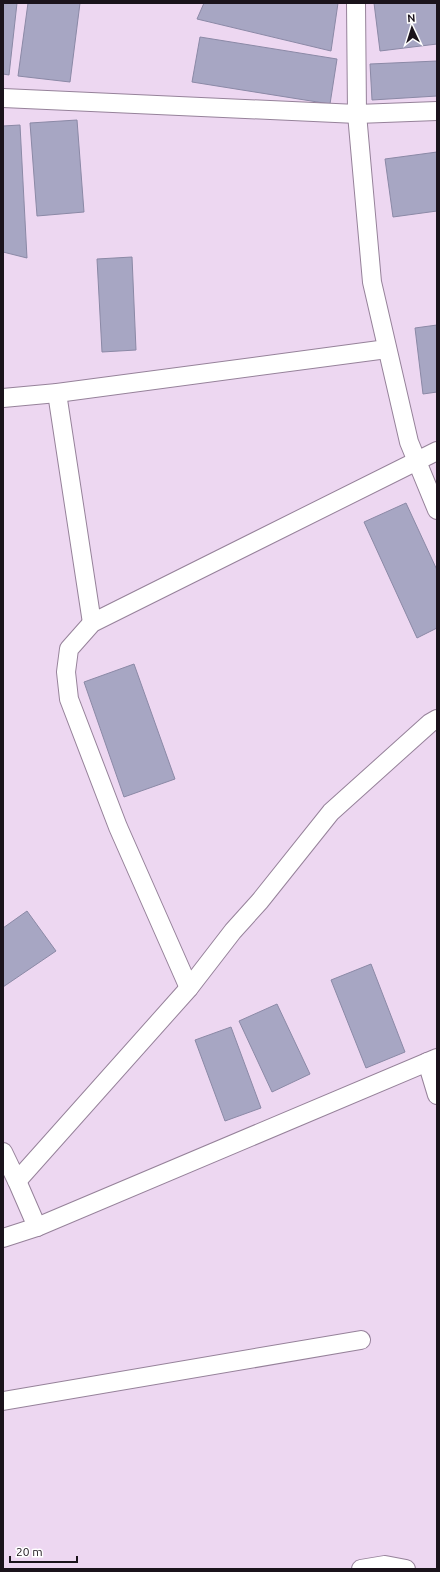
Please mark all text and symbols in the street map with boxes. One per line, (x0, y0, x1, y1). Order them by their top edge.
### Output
north arrow (392, 8, 432, 48)
text: N (407, 12, 416, 24)
scale bar (10, 1538, 77, 1564)
text: 20 m (16, 1545, 43, 1558)

